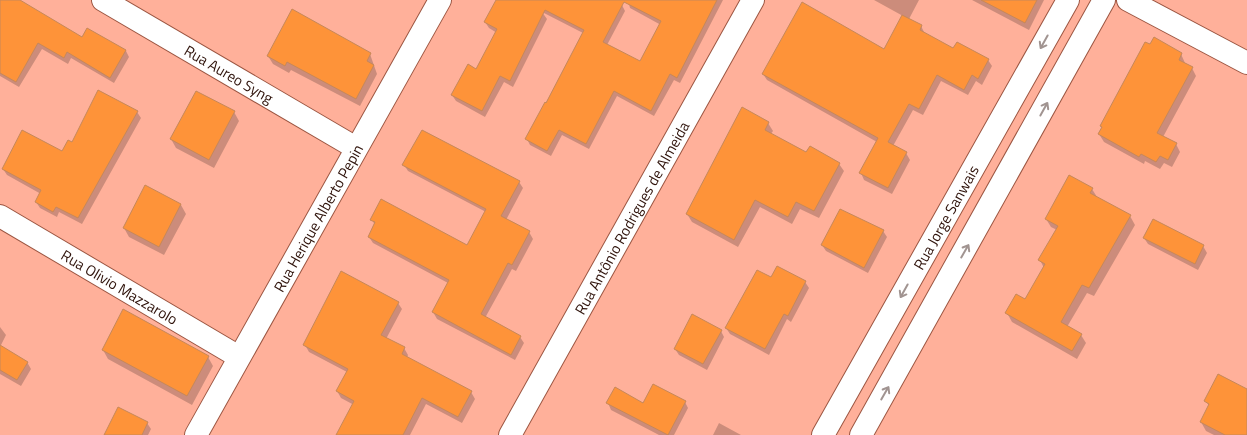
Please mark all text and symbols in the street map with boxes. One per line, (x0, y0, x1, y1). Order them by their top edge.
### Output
one-way arrow (1039, 35, 1049, 50)
street label: Rua Aureo Syng (180, 39, 278, 109)
one-way arrow (1039, 102, 1049, 117)
street label: Rua Antônio Rodrigues de Almeida (568, 116, 695, 318)
street label: Rua Herique Alberto Pepin (267, 140, 368, 296)
street label: Rua Jorge Sanwais (907, 161, 984, 274)
street label: Rua Olivio Mazzarolo (57, 243, 183, 330)
one-way arrow (960, 244, 970, 259)
one-way arrow (899, 283, 909, 298)
one-way arrow (880, 385, 890, 400)

